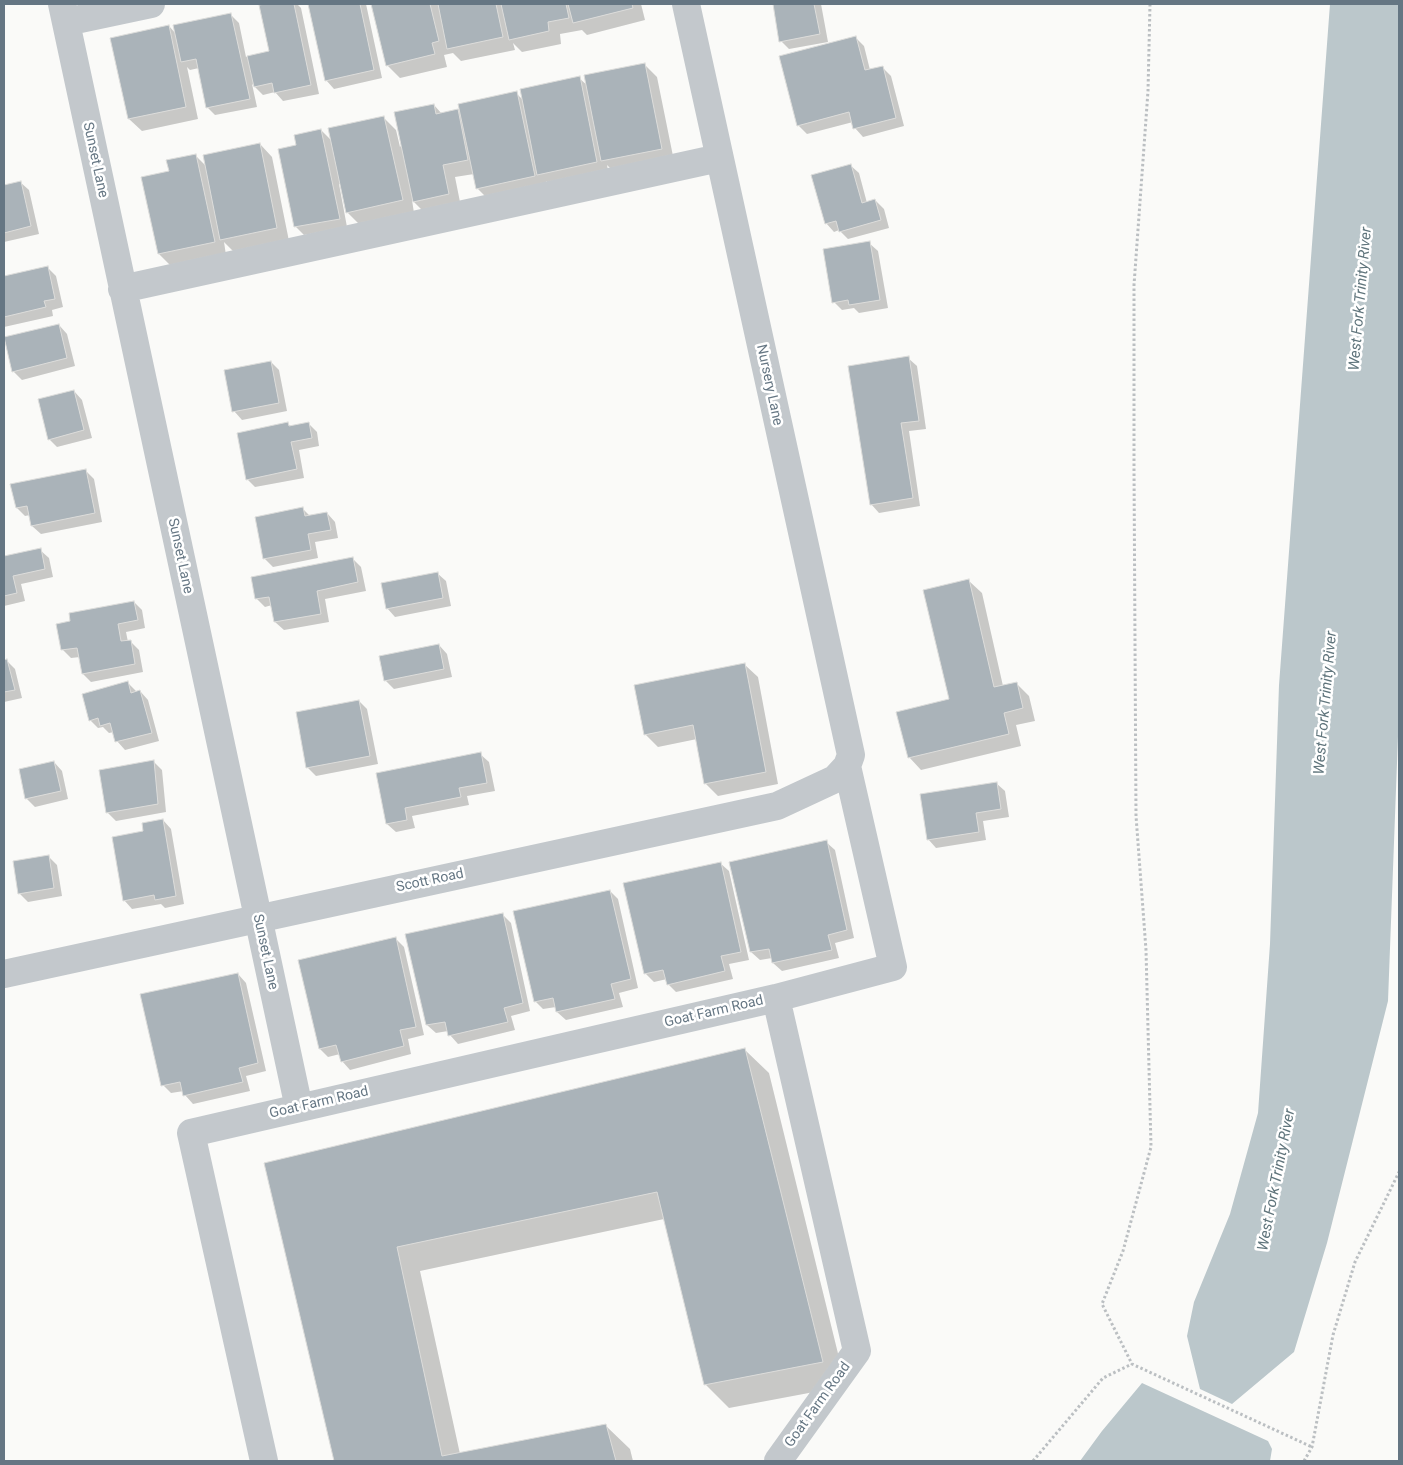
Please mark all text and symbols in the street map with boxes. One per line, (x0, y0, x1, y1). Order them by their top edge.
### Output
street label: Sunset Lane (79, 121, 111, 199)
water label: West Fork Trinity River (1346, 226, 1376, 372)
street label: Nursery Lane (752, 343, 786, 427)
street label: Sunset Lane (164, 517, 196, 595)
water label: West Fork Trinity River (1311, 630, 1341, 776)
street label: Scott Road (395, 866, 465, 896)
street label: Sunset Lane (249, 913, 281, 991)
street label: Goat Farm Road (663, 992, 765, 1032)
street label: Goat Farm Road (268, 1083, 370, 1123)
water label: West Fork Trinity River (1254, 1108, 1300, 1252)
street label: Goat Farm Road (782, 1359, 854, 1451)

